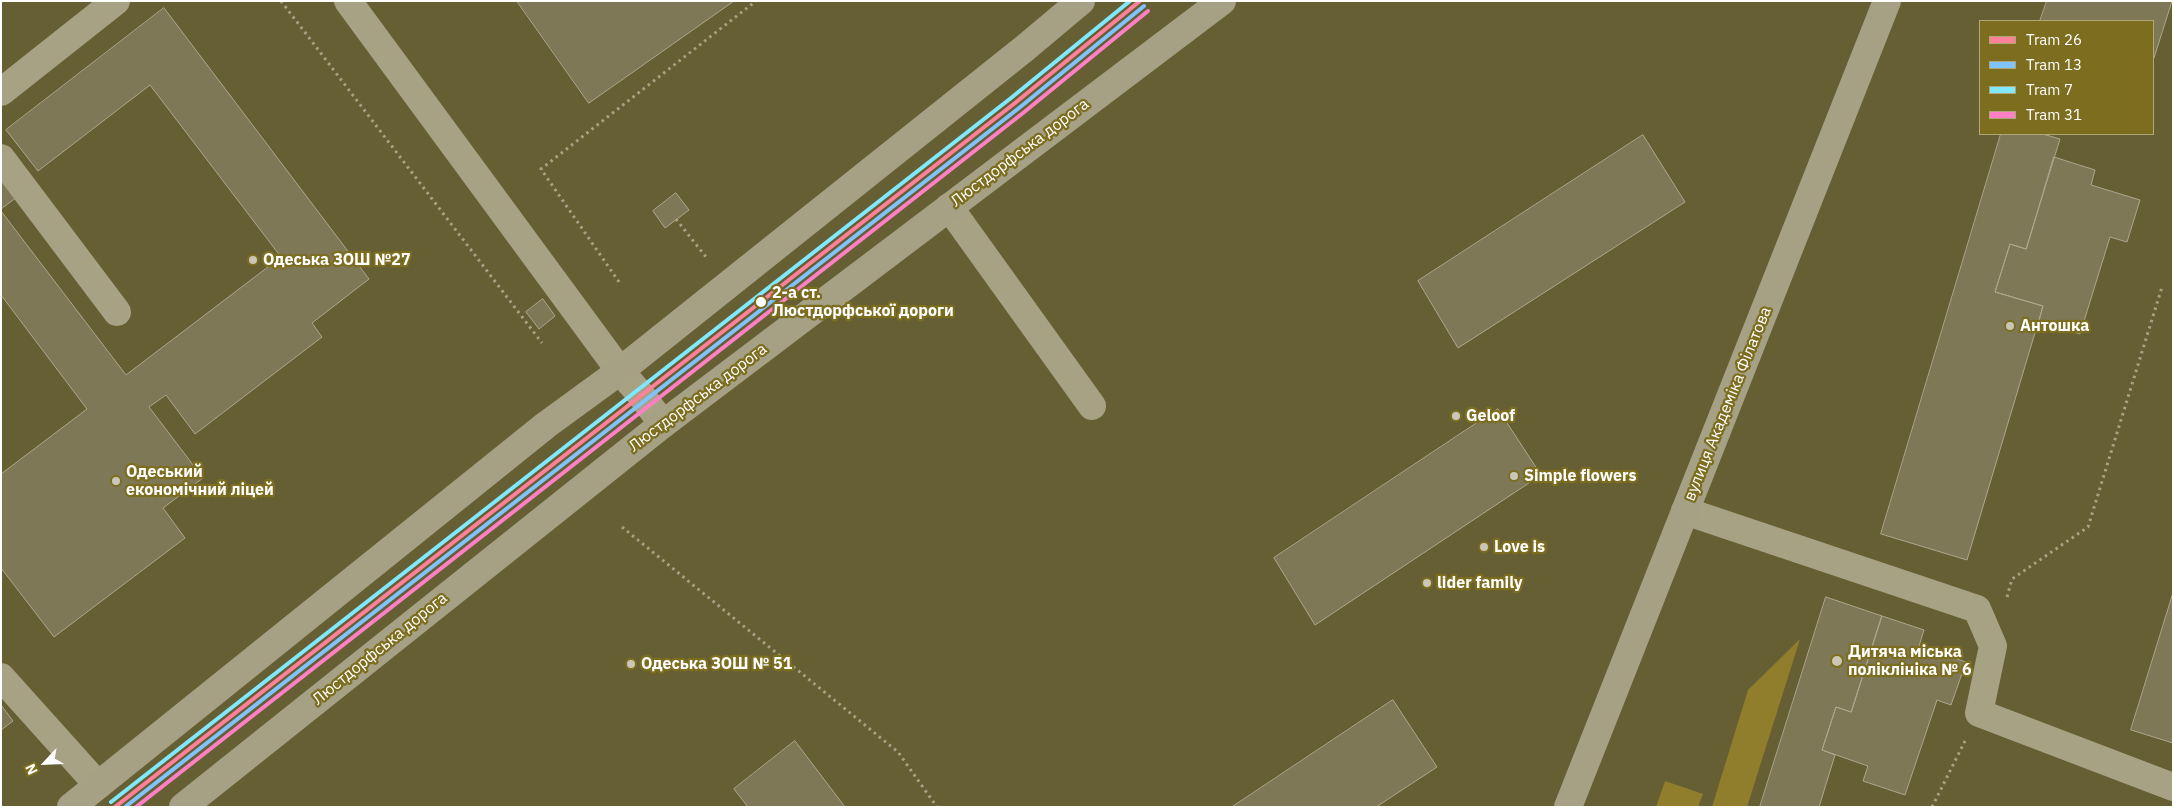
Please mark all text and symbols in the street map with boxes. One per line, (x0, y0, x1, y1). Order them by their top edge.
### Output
legend (1979, 20, 2154, 135)
text: Tram 26 (2026, 30, 2082, 49)
text: Tram 13 (2026, 55, 2082, 74)
text: Tram 7 (2026, 80, 2073, 99)
street label: Люстдорфська дорога (947, 95, 1093, 211)
text: Tram 31 (2026, 105, 2082, 124)
place label: Одеська ЗОШ №27 (263, 250, 411, 270)
marker: Одеська ЗОШ №27 (247, 254, 259, 266)
place label: 2-а ст. Люстдорфської дороги (772, 283, 954, 321)
marker: 2-а ст. Люстдорфської дороги (754, 295, 768, 309)
street label: вулиця Академіка Філатова (1680, 304, 1776, 504)
place label: Антошка (2020, 316, 2089, 336)
marker: Антошка (2004, 320, 2016, 332)
street label: Люстдорфська дорога (625, 340, 771, 456)
place label: Geloof (1466, 406, 1515, 426)
marker: Geloof (1450, 410, 1462, 422)
place label: Одеський економічний ліцей (126, 462, 274, 500)
place label: Simple flowers (1524, 466, 1637, 486)
marker: Simple flowers (1508, 470, 1520, 482)
marker: Одеський економічний ліцей (110, 475, 122, 487)
place label: Love is (1494, 537, 1545, 557)
marker: Love is (1478, 541, 1490, 553)
place label: lider family (1437, 573, 1522, 593)
marker: lider family (1421, 577, 1433, 589)
street label: Люстдорфська дорога (309, 589, 451, 709)
place label: Дитяча міська поліклініка № 6 (1848, 642, 1971, 680)
place label: Одеська ЗОШ № 51 (641, 654, 792, 674)
marker: Дитяча міська поліклініка № 6 (1830, 654, 1844, 668)
marker: Одеська ЗОШ № 51 (625, 658, 637, 670)
north arrow (20, 738, 70, 788)
text: N (21, 761, 42, 778)

